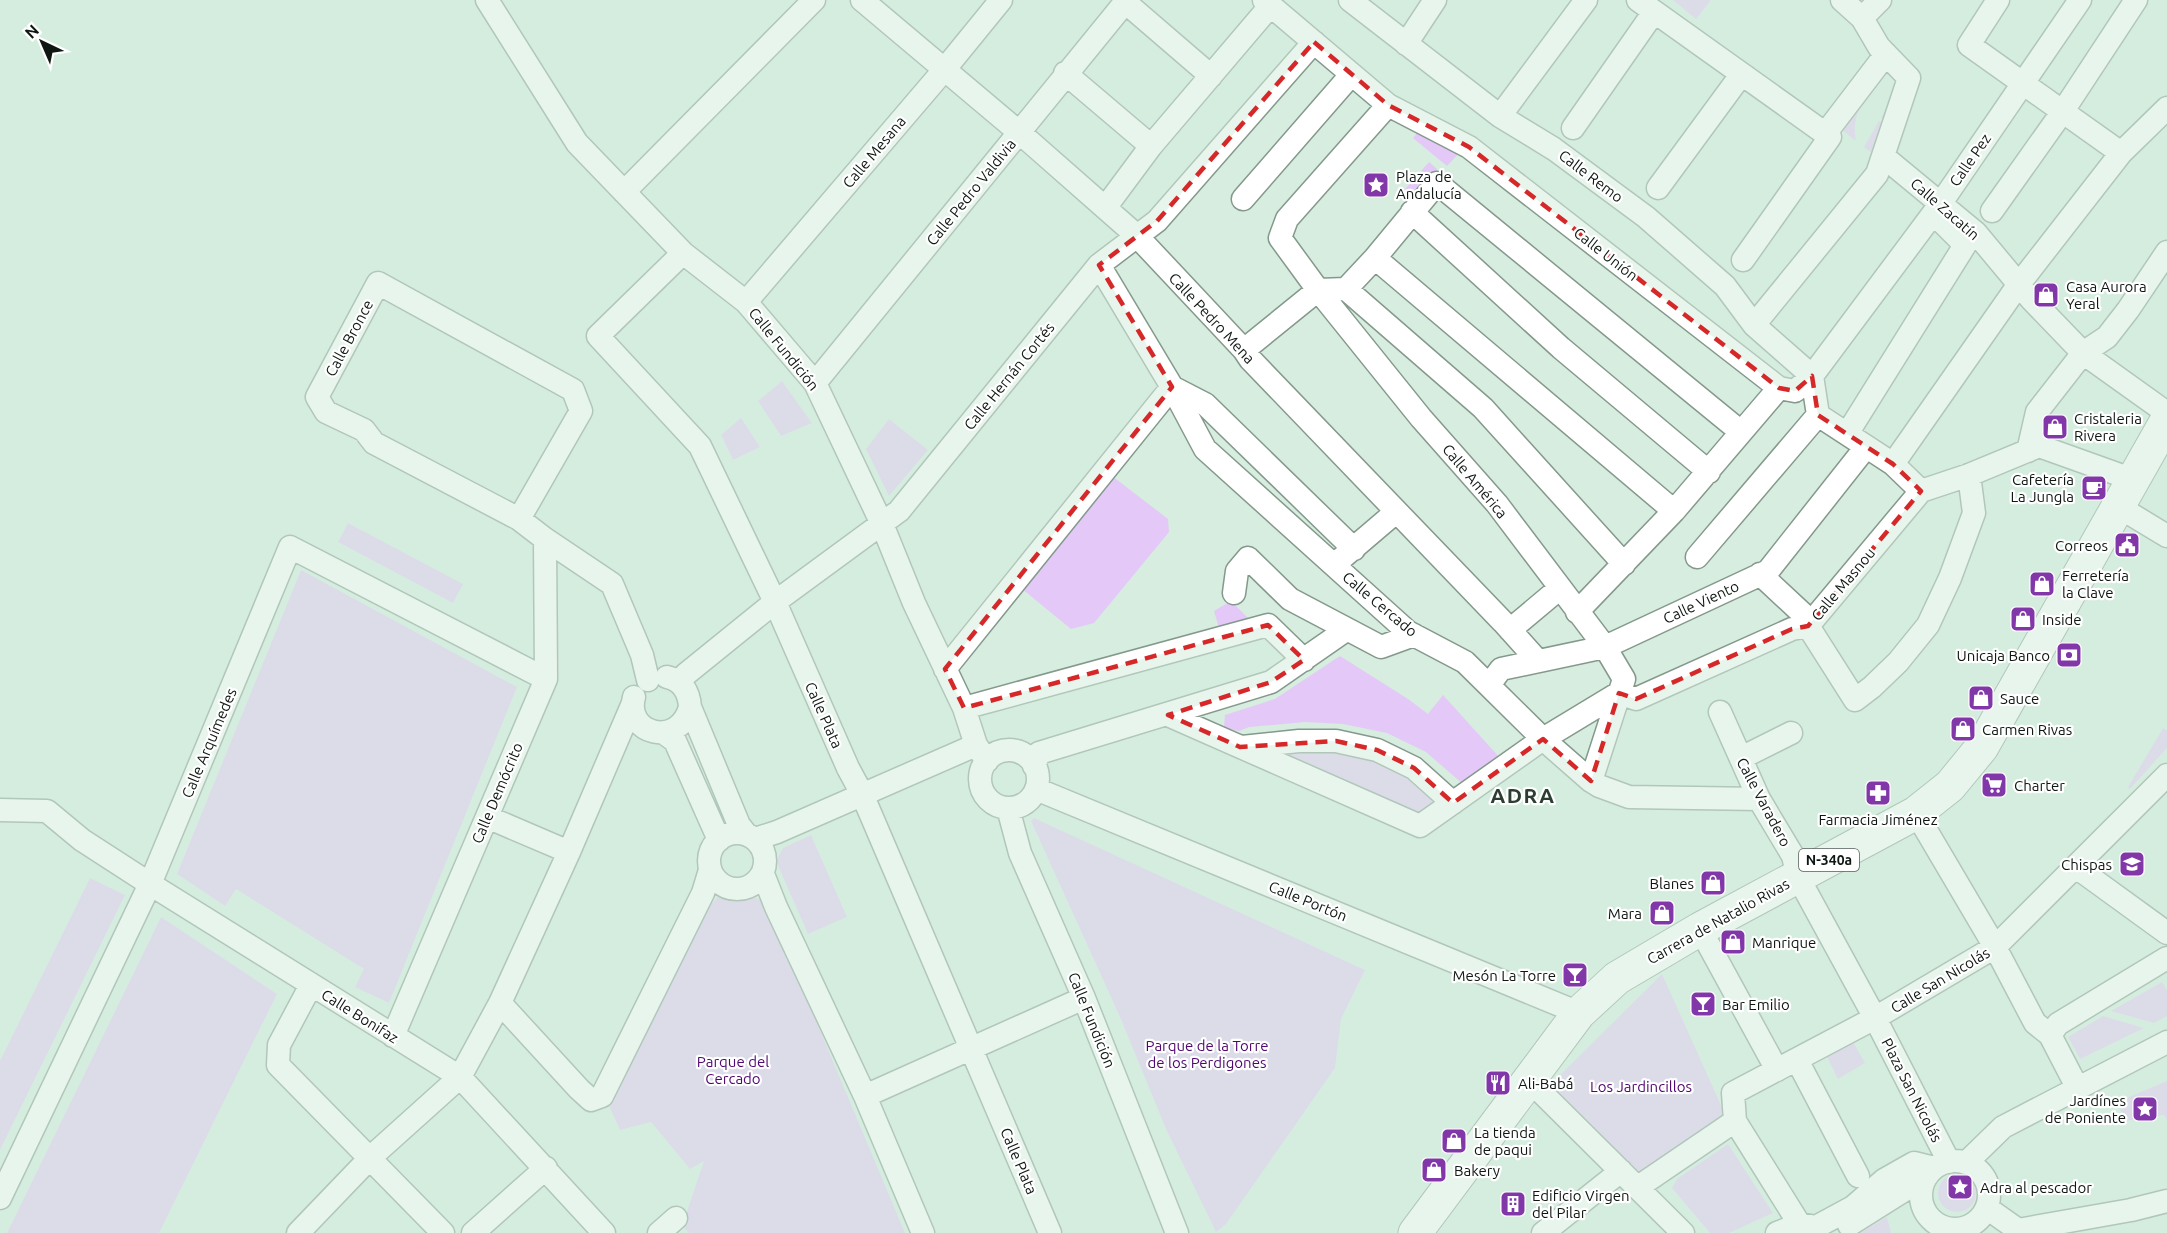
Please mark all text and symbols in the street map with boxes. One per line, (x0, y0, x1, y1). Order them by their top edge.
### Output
north arrow (12, 12, 72, 72)
text: N (21, 21, 42, 42)
street label: Calle Mesana (839, 113, 909, 191)
street label: Calle Pez (1946, 130, 1994, 190)
street label: Calle Pedro Valdivia (923, 135, 1019, 249)
street label: Calle Remo (1556, 146, 1626, 206)
place label: Plaza de Andalucía (1396, 168, 1462, 202)
place icon: Plaza de Andalucía (1361, 170, 1391, 200)
street label: Calle Zacatín (1907, 175, 1983, 243)
street label: Calle Unión (1571, 224, 1641, 284)
street label: Calle Pedro Mena (1166, 269, 1258, 367)
place label: Casa Aurora Yeral (2066, 278, 2147, 312)
shop icon: Casa Aurora Yeral (2031, 280, 2061, 310)
street label: Calle Bronce (322, 297, 376, 379)
street label: Calle Fundición (745, 304, 823, 394)
street label: Calle Hernán Cortés (960, 319, 1058, 433)
place label: Cristaleria Rivera (2074, 410, 2142, 444)
shop icon: Cristaleria Rivera (2040, 412, 2070, 442)
street label: Calle América (1439, 441, 1511, 521)
place label: Cafetería La Jungla (2010, 471, 2074, 505)
cafe icon: Cafetería La Jungla (2079, 473, 2109, 503)
public building icon: Correos (2112, 530, 2142, 560)
place label: Correos (2055, 537, 2108, 554)
street label: Calle Masnou (1808, 544, 1878, 624)
place label: Ferretería la Clave (2062, 567, 2129, 601)
street label: Calle Cercado (1339, 568, 1421, 640)
shop icon: Ferretería la Clave (2027, 569, 2057, 599)
street label: Calle Viento (1660, 577, 1742, 627)
shop icon: Inside (2008, 604, 2038, 634)
place label: Inside (2042, 611, 2082, 628)
bank icon: Unicaja Banco (2054, 640, 2084, 670)
place label: Unicaja Banco (1957, 647, 2050, 664)
street label: Calle Plata (802, 679, 846, 751)
shop icon: Sauce (1966, 683, 1996, 713)
street label: Calle Arquímedes (178, 686, 240, 800)
place label: Sauce (2000, 690, 2039, 707)
shop icon: Carmen Rivas (1948, 714, 1978, 744)
place label: Carmen Rivas (1982, 721, 2072, 738)
street label: Calle Demócrito (468, 740, 526, 846)
street label: Calle Varadero (1733, 755, 1795, 849)
supermarket icon: Charter (1979, 770, 2009, 800)
place label: Charter (2014, 777, 2065, 794)
pharmacy icon: Farmacia Jiménez (1863, 778, 1893, 808)
district label: ADRA (1490, 783, 1556, 807)
place label: Farmacia Jiménez (1818, 811, 1938, 828)
road number: N-340a (1799, 849, 1859, 871)
school or university icon: Chispas (2117, 849, 2147, 879)
place label: Chispas (2061, 856, 2112, 873)
shop icon: Blanes (1698, 868, 1728, 898)
street label: Carrera de Natalio Rivas (1644, 875, 1792, 967)
place label: Blanes (1649, 875, 1694, 892)
street label: Calle Portón (1266, 878, 1350, 924)
shop icon: Mara (1647, 898, 1677, 928)
place label: Mara (1608, 905, 1642, 922)
shop icon: Manrique (1718, 927, 1748, 957)
place label: Manrique (1752, 934, 1816, 951)
street label: Calle San Nicolás (1887, 944, 1993, 1016)
bar icon: Mesón La Torre (1560, 960, 1590, 990)
place label: Mesón La Torre (1453, 967, 1556, 984)
street label: Calle Fundición (1065, 970, 1119, 1070)
street label: Calle Bonifaz (318, 986, 402, 1046)
bar icon: Bar Emilio (1688, 989, 1718, 1019)
place label: Bar Emilio (1722, 996, 1790, 1013)
street label: Plaza San Nicolás (1878, 1035, 1946, 1145)
park label: Parque de la Torre de los Perdigones (1146, 1037, 1268, 1071)
park label: Parque del Cercado (697, 1053, 769, 1087)
restaurant icon: Ali-Babá (1483, 1068, 1513, 1098)
place label: Ali-Babá (1518, 1075, 1573, 1092)
park label: Los Jardincillos (1590, 1078, 1692, 1095)
place label: Jardínes de Poniente (2045, 1092, 2126, 1126)
place icon: Jardínes de Poniente (2130, 1094, 2160, 1124)
place label: La tienda de paqui (1474, 1124, 1536, 1158)
street label: Calle Plata (997, 1125, 1041, 1197)
shop icon: La tienda de paqui (1439, 1126, 1469, 1156)
shop icon: Bakery (1419, 1155, 1449, 1185)
place label: Bakery (1454, 1162, 1500, 1179)
place icon: Adra al pescador (1945, 1172, 1975, 1202)
place label: Adra al pescador (1980, 1179, 2092, 1196)
place label: Edificio Virgen del Pilar (1532, 1187, 1630, 1221)
building icon: Edificio Virgen del Pilar (1498, 1189, 1528, 1219)

